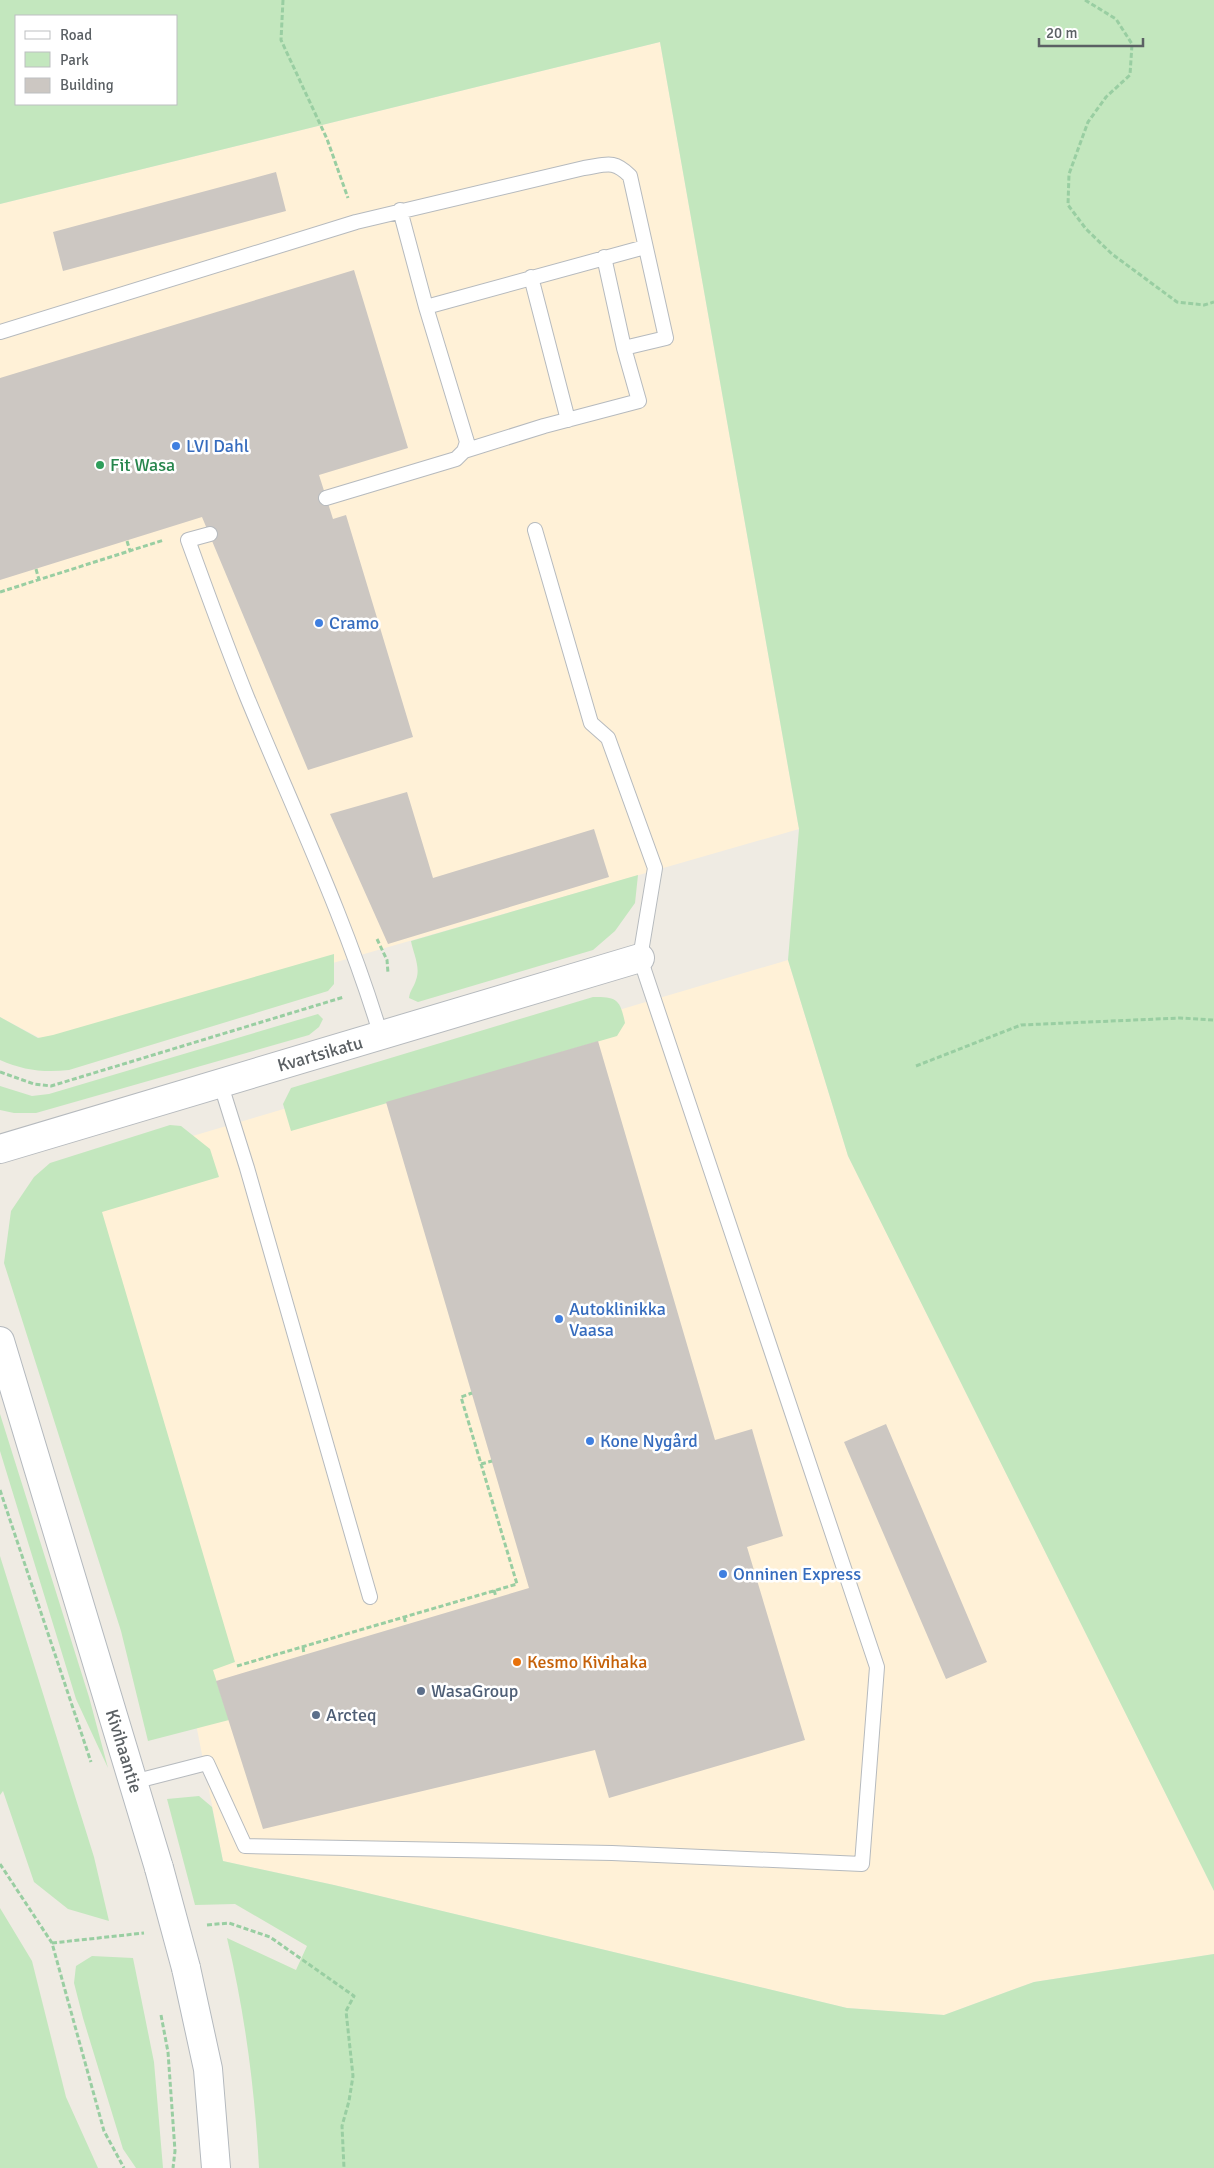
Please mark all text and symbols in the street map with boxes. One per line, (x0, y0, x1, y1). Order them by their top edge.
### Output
legend (15, 15, 178, 105)
scale bar (1039, 15, 1143, 47)
text: 20 m (1046, 24, 1077, 42)
text: Road (60, 26, 92, 44)
text: Park (60, 51, 89, 69)
text: Building (60, 76, 114, 94)
place label: LVI Dahl (186, 435, 249, 457)
marker: LVI Dahl (170, 440, 182, 452)
place label: Fit Wasa (110, 454, 175, 476)
marker: Fit Wasa (94, 459, 106, 471)
place label: Cramo (329, 612, 379, 634)
marker: Cramo (313, 617, 325, 629)
street label: Kvartsikatu (275, 1031, 365, 1077)
place label: Autoklinikka Vaasa (569, 1298, 666, 1341)
marker: Autoklinikka Vaasa (553, 1313, 565, 1325)
place label: Kone Nygård (600, 1430, 698, 1452)
marker: Kone Nygård (584, 1435, 596, 1447)
place label: Onninen Express (733, 1563, 861, 1585)
marker: Onninen Express (717, 1568, 729, 1580)
place label: Kesmo Kivihaka (527, 1651, 647, 1673)
marker: Kesmo Kivihaka (511, 1656, 523, 1668)
place label: WasaGroup (431, 1680, 518, 1702)
marker: WasaGroup (415, 1685, 427, 1697)
place label: Arcteq (326, 1704, 376, 1726)
street label: Kivihaantie (101, 1706, 147, 1796)
marker: Arcteq (310, 1709, 322, 1721)

